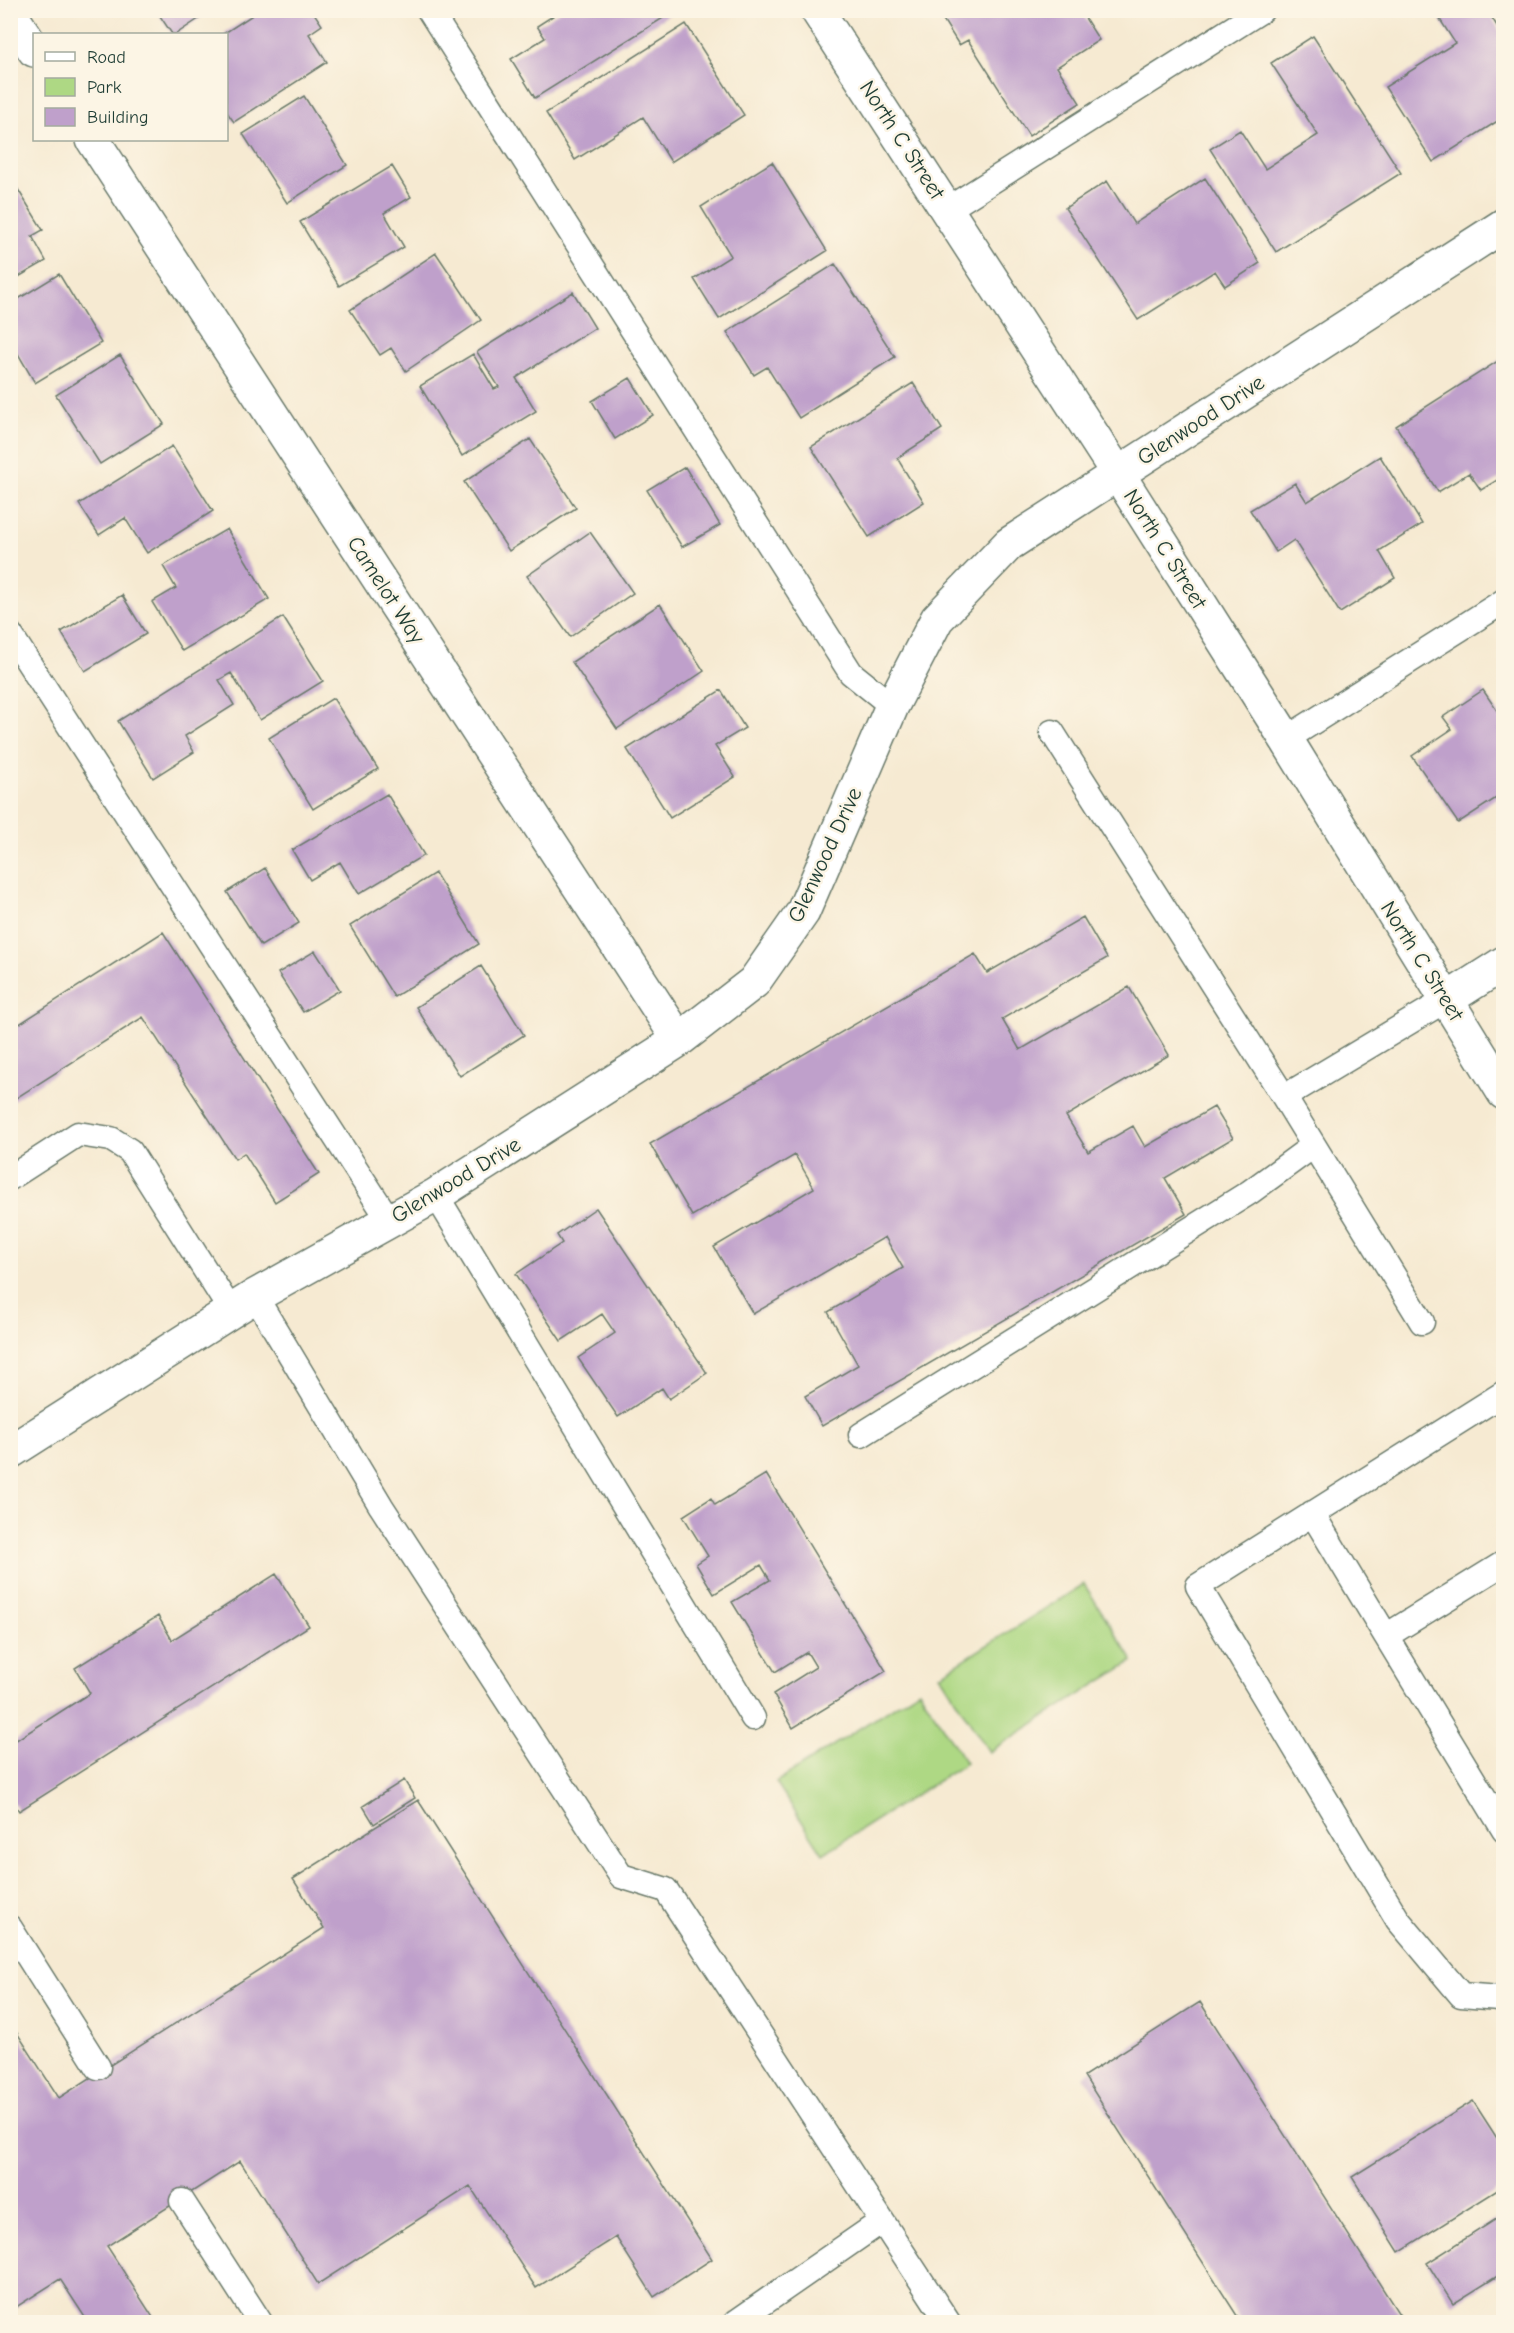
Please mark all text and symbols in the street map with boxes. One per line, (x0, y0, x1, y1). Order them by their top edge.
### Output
legend (33, 33, 228, 141)
text: Road (87, 47, 126, 68)
street label: North C Street (854, 76, 950, 205)
text: Park (87, 77, 122, 98)
text: Building (87, 107, 149, 128)
street label: Glenwood Drive (1133, 369, 1269, 471)
street label: North C Street (1118, 484, 1212, 614)
street label: Camelot Way (342, 531, 430, 649)
street label: Glenwood Drive (782, 783, 868, 927)
street label: North C Street (1375, 896, 1469, 1026)
street label: Glenwood Drive (387, 1131, 525, 1229)

